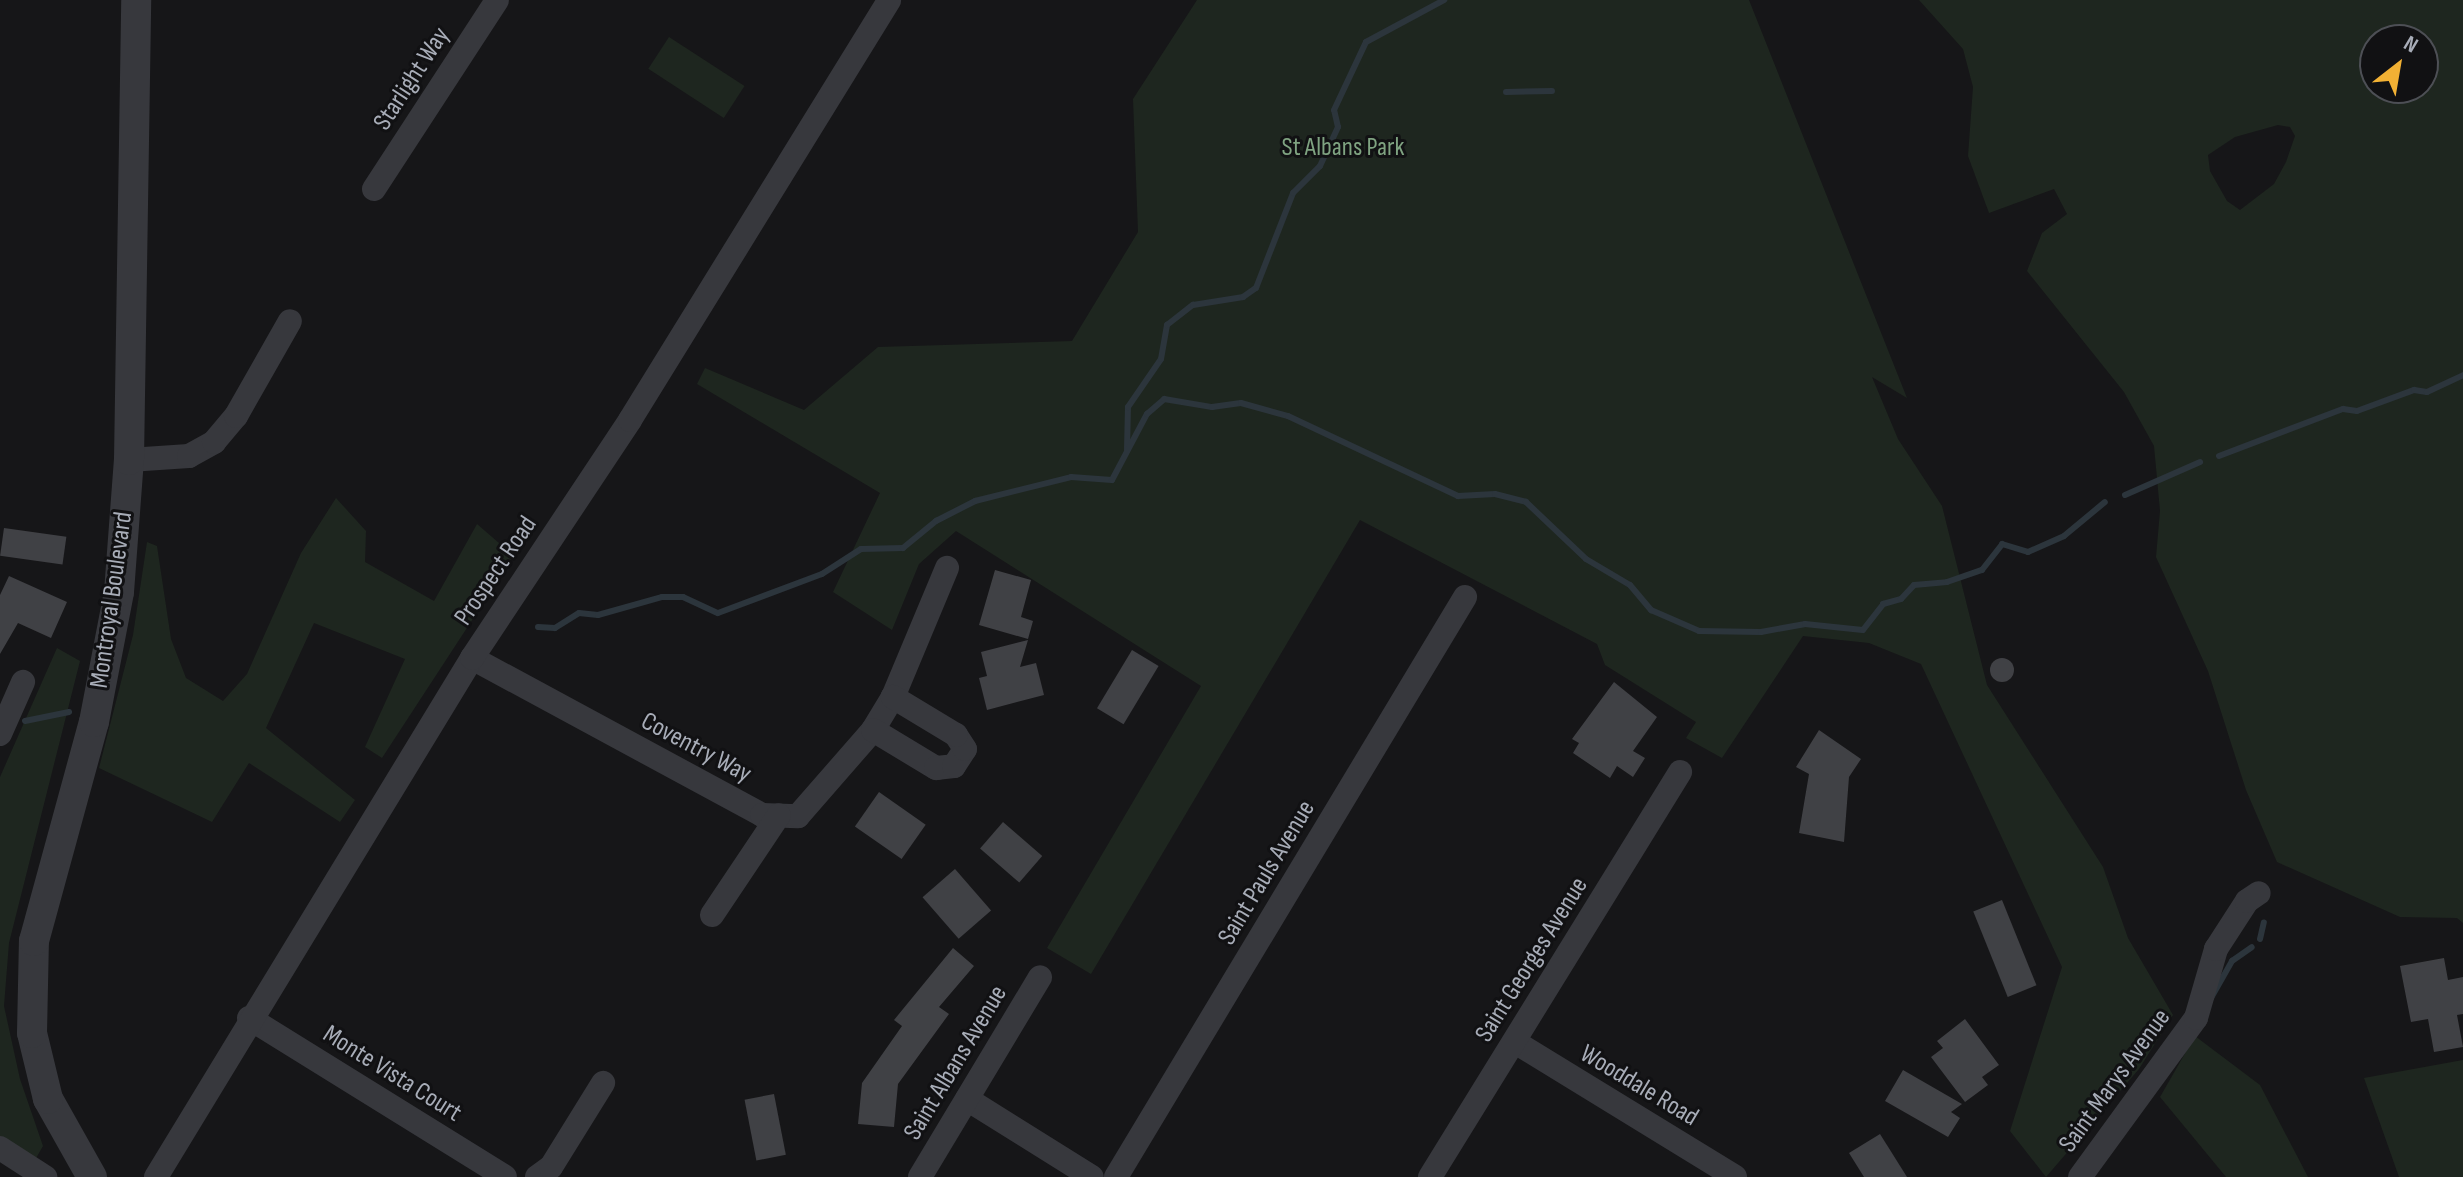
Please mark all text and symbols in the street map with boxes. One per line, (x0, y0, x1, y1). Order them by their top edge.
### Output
street label: Starlight Way (367, 22, 457, 136)
north arrow (2359, 24, 2439, 104)
text: N (2399, 30, 2423, 59)
park label: St Albans Park (1282, 132, 1404, 164)
street label: Montroyal Boulevard (84, 510, 140, 690)
street label: Prospect Road (448, 510, 544, 632)
street label: Coventry Way (636, 706, 756, 790)
street label: Saint Pauls Avenue (1212, 795, 1322, 951)
street label: Saint Georges Avenue (1469, 872, 1595, 1048)
street label: Saint Albans Avenue (898, 980, 1014, 1146)
street label: Saint Marys Avenue (2053, 1003, 2177, 1159)
street label: Monte Vista Court (317, 1019, 467, 1129)
street label: Wooddale Road (1574, 1039, 1704, 1133)

